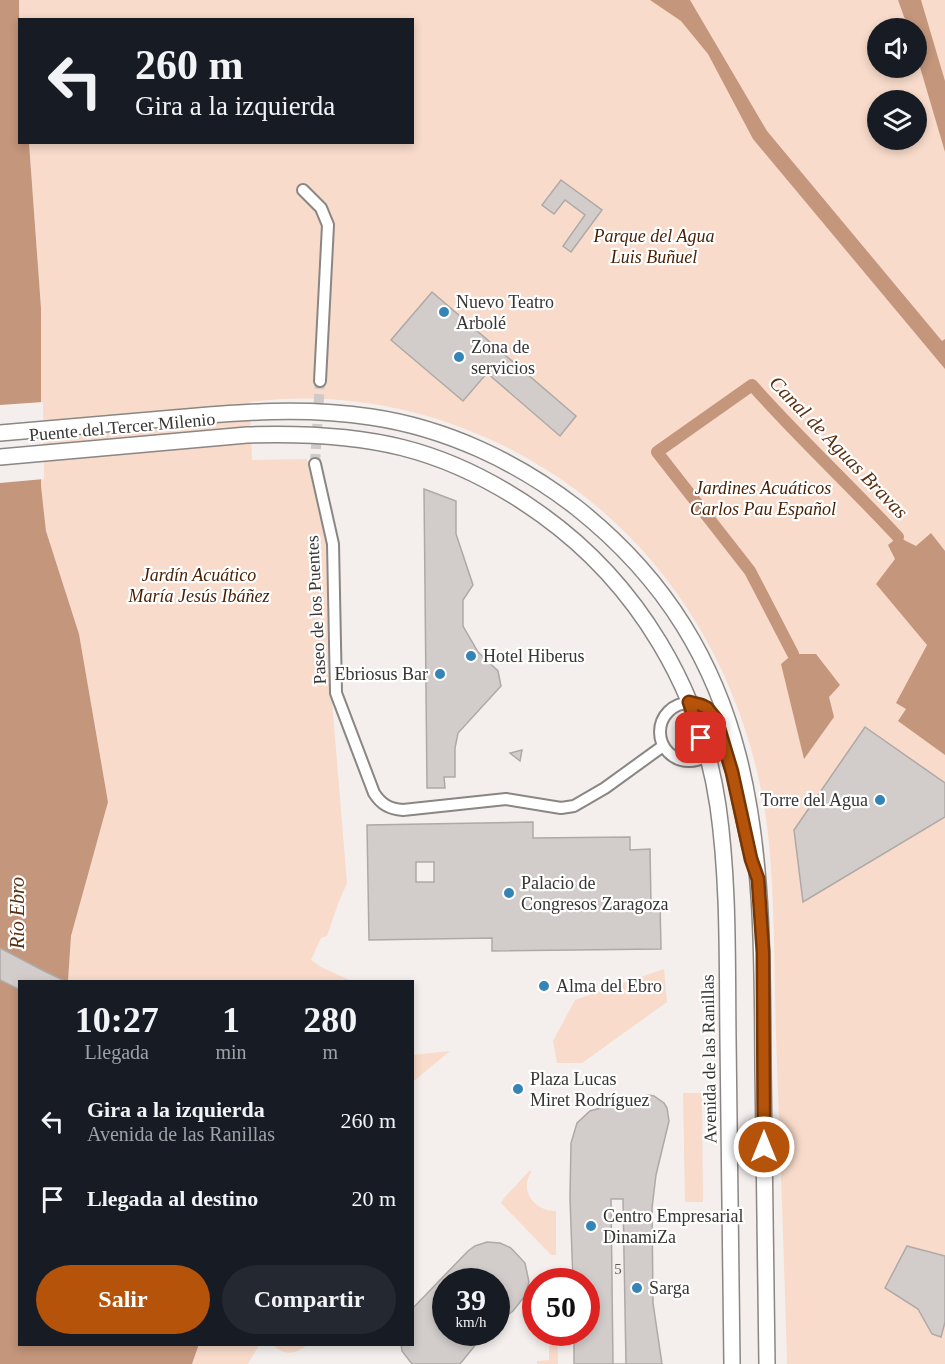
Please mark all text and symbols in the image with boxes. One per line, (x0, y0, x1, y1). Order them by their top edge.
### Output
map controls (867, 18, 927, 150)
button: sound (867, 18, 927, 78)
icon: left (36, 42, 114, 120)
text: 260 m (135, 42, 244, 88)
button: layers (867, 90, 927, 150)
text: Gira a la izquierda (135, 91, 335, 121)
park label: Parque del Agua Luis Buñuel (593, 226, 714, 267)
place label: Nuevo Teatro Arbolé (456, 292, 554, 333)
marker: Nuevo Teatro Arbolé (437, 305, 451, 319)
place label: Zona de servicios (471, 337, 535, 378)
marker: Zona de servicios (452, 350, 466, 364)
water label: Canal de Aguas Bravas (765, 371, 913, 523)
street label: Puente del Tercer Milenio (28, 409, 216, 445)
park label: Jardines Acuáticos Carlos Pau Español (690, 478, 836, 519)
street label: Paseo de los Puentes (302, 535, 330, 685)
park label: Jardín Acuático María Jesús Ibáñez (128, 565, 269, 606)
place label: Hotel Hiberus (483, 646, 584, 666)
marker: Hotel Hiberus (464, 649, 478, 663)
place label: Ebriosus Bar (335, 664, 428, 684)
marker: Ebriosus Bar (433, 667, 447, 681)
pin (675, 712, 726, 763)
icon: arrive (684, 721, 717, 754)
place label: Torre del Agua (760, 790, 868, 810)
marker: Torre del Agua (873, 793, 887, 807)
place label: Palacio de Congresos Zaragoza (521, 873, 668, 914)
water label: Río Ebro (6, 877, 28, 950)
marker: Palacio de Congresos Zaragoza (502, 886, 516, 900)
street label: Avenida de las Ranillas (698, 974, 720, 1144)
place label: Alma del Ebro (556, 976, 662, 996)
marker: Alma del Ebro (537, 979, 551, 993)
text: 10:27 (75, 1000, 159, 1040)
text: 1 (222, 1000, 240, 1040)
text: 280 (303, 1000, 357, 1040)
text: Llegada (85, 1041, 149, 1063)
text: min (215, 1041, 247, 1063)
text: m (323, 1041, 338, 1063)
place label: Plaza Lucas Miret Rodríguez (530, 1069, 649, 1110)
marker: Plaza Lucas Miret Rodríguez (511, 1082, 525, 1096)
text: Gira a la izquierda (87, 1097, 265, 1122)
icon: left (36, 1105, 69, 1138)
text: 260 m (340, 1108, 396, 1133)
position arrow (732, 1115, 796, 1179)
text: Avenida de las Ranillas (87, 1123, 275, 1145)
icon: arrive (36, 1183, 69, 1216)
text: Llegada al destino (87, 1186, 258, 1211)
text: 20 m (351, 1186, 396, 1211)
place label: Centro Empresarial DinamiZa (603, 1206, 743, 1247)
marker: Centro Empresarial DinamiZa (584, 1219, 598, 1233)
house number: 5 (614, 1261, 622, 1277)
button: Salir (36, 1265, 210, 1334)
button: Compartir (222, 1265, 396, 1334)
speed limit sign: 50 (522, 1268, 600, 1346)
place label: Sarga (649, 1278, 690, 1298)
marker: Sarga (630, 1281, 644, 1295)
text: 39 (456, 1283, 486, 1316)
text: km/h (456, 1314, 486, 1330)

